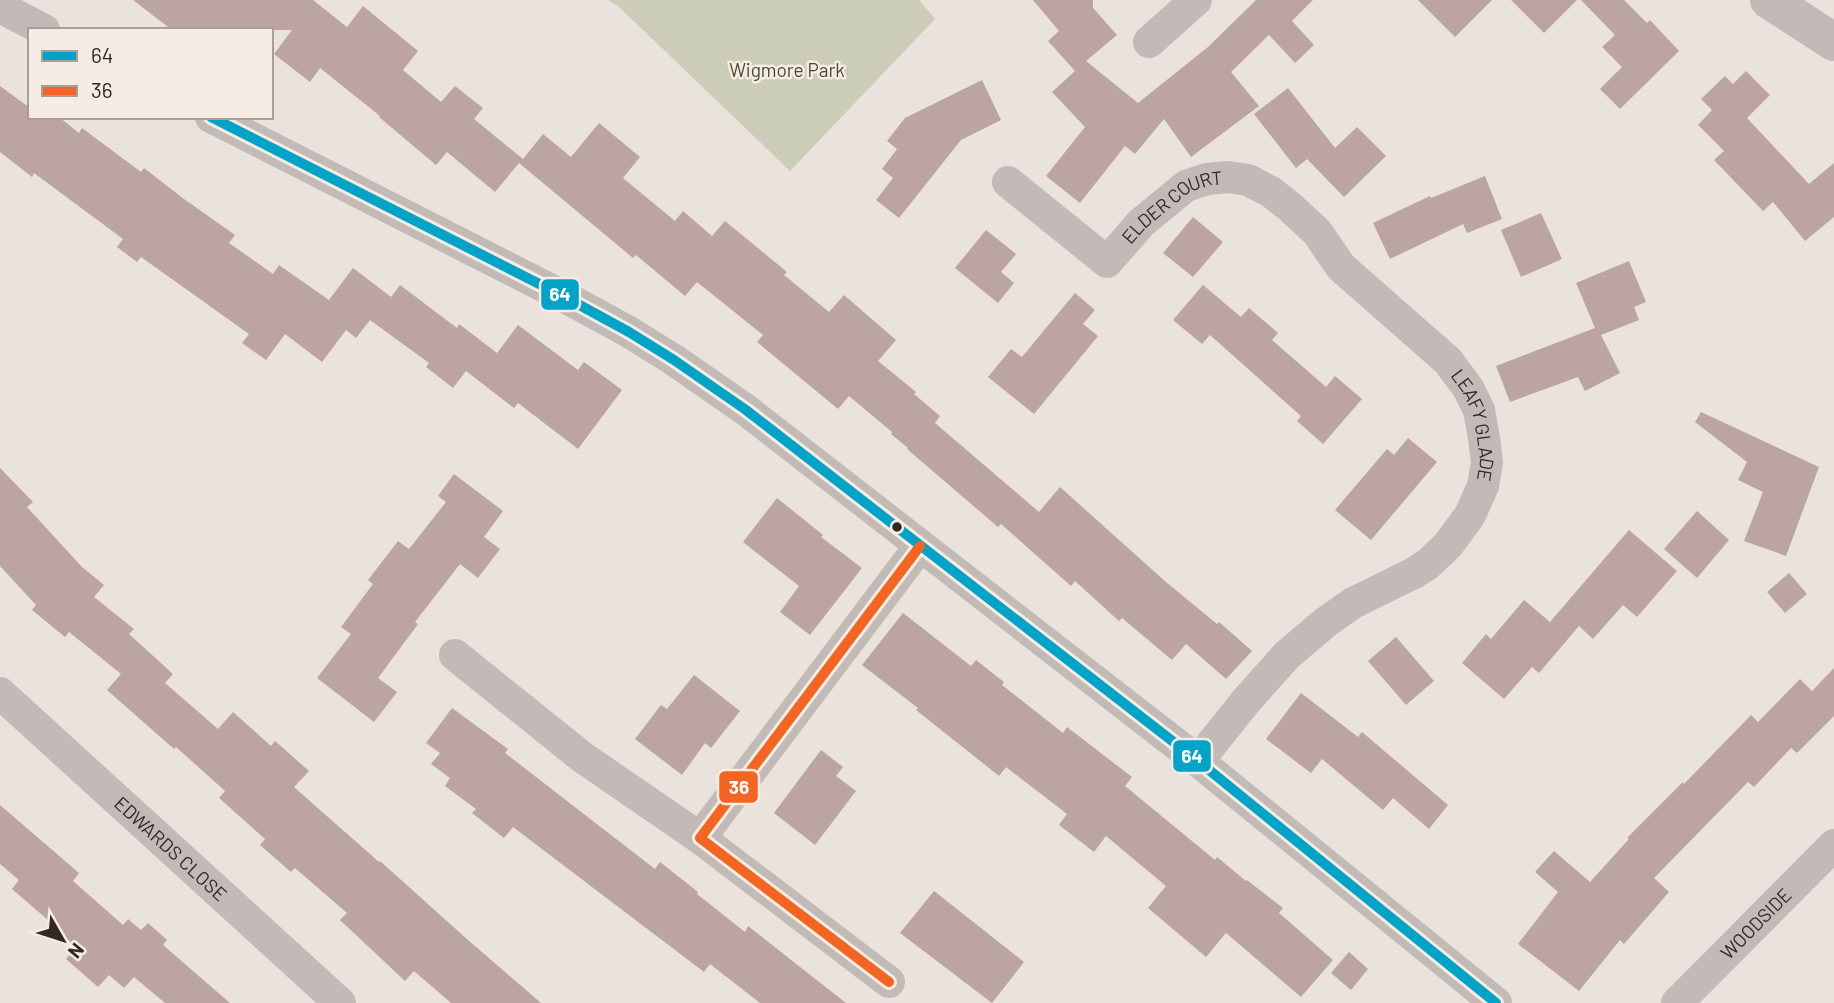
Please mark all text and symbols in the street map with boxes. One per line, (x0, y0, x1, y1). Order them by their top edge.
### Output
legend (28, 28, 273, 119)
text: 64 (91, 42, 113, 67)
park label: Wigmore Park (729, 58, 845, 81)
text: 36 (91, 77, 113, 102)
street label: ELDER COURT (1116, 166, 1223, 248)
line badge: 64 (540, 278, 580, 311)
text: 64 (549, 282, 571, 305)
street label: LEAFY GLADE (1447, 364, 1499, 483)
unlabelled marker (890, 520, 904, 534)
line badge: 64 (1172, 739, 1212, 773)
text: 64 (1181, 744, 1203, 767)
line badge: 36 (718, 770, 759, 804)
text: 36 (729, 775, 749, 798)
street label: EDWARDS CLOSE (110, 791, 232, 905)
street label: WOODSIDE (1715, 883, 1796, 964)
north arrow (28, 905, 98, 975)
text: N (64, 939, 90, 963)

